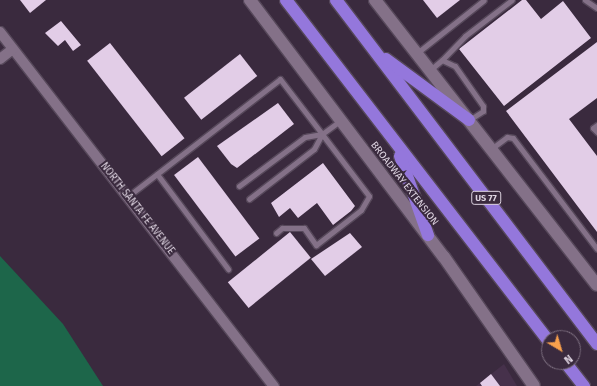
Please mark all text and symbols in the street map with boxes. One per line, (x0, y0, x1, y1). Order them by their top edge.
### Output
street label: BROADWAY EXTENSION (368, 140, 440, 228)
street label: NORTH SANTA FE AVENUE (97, 161, 177, 257)
road number: US 77 (471, 191, 501, 205)
north arrow (541, 330, 581, 370)
text: N (561, 352, 575, 366)

